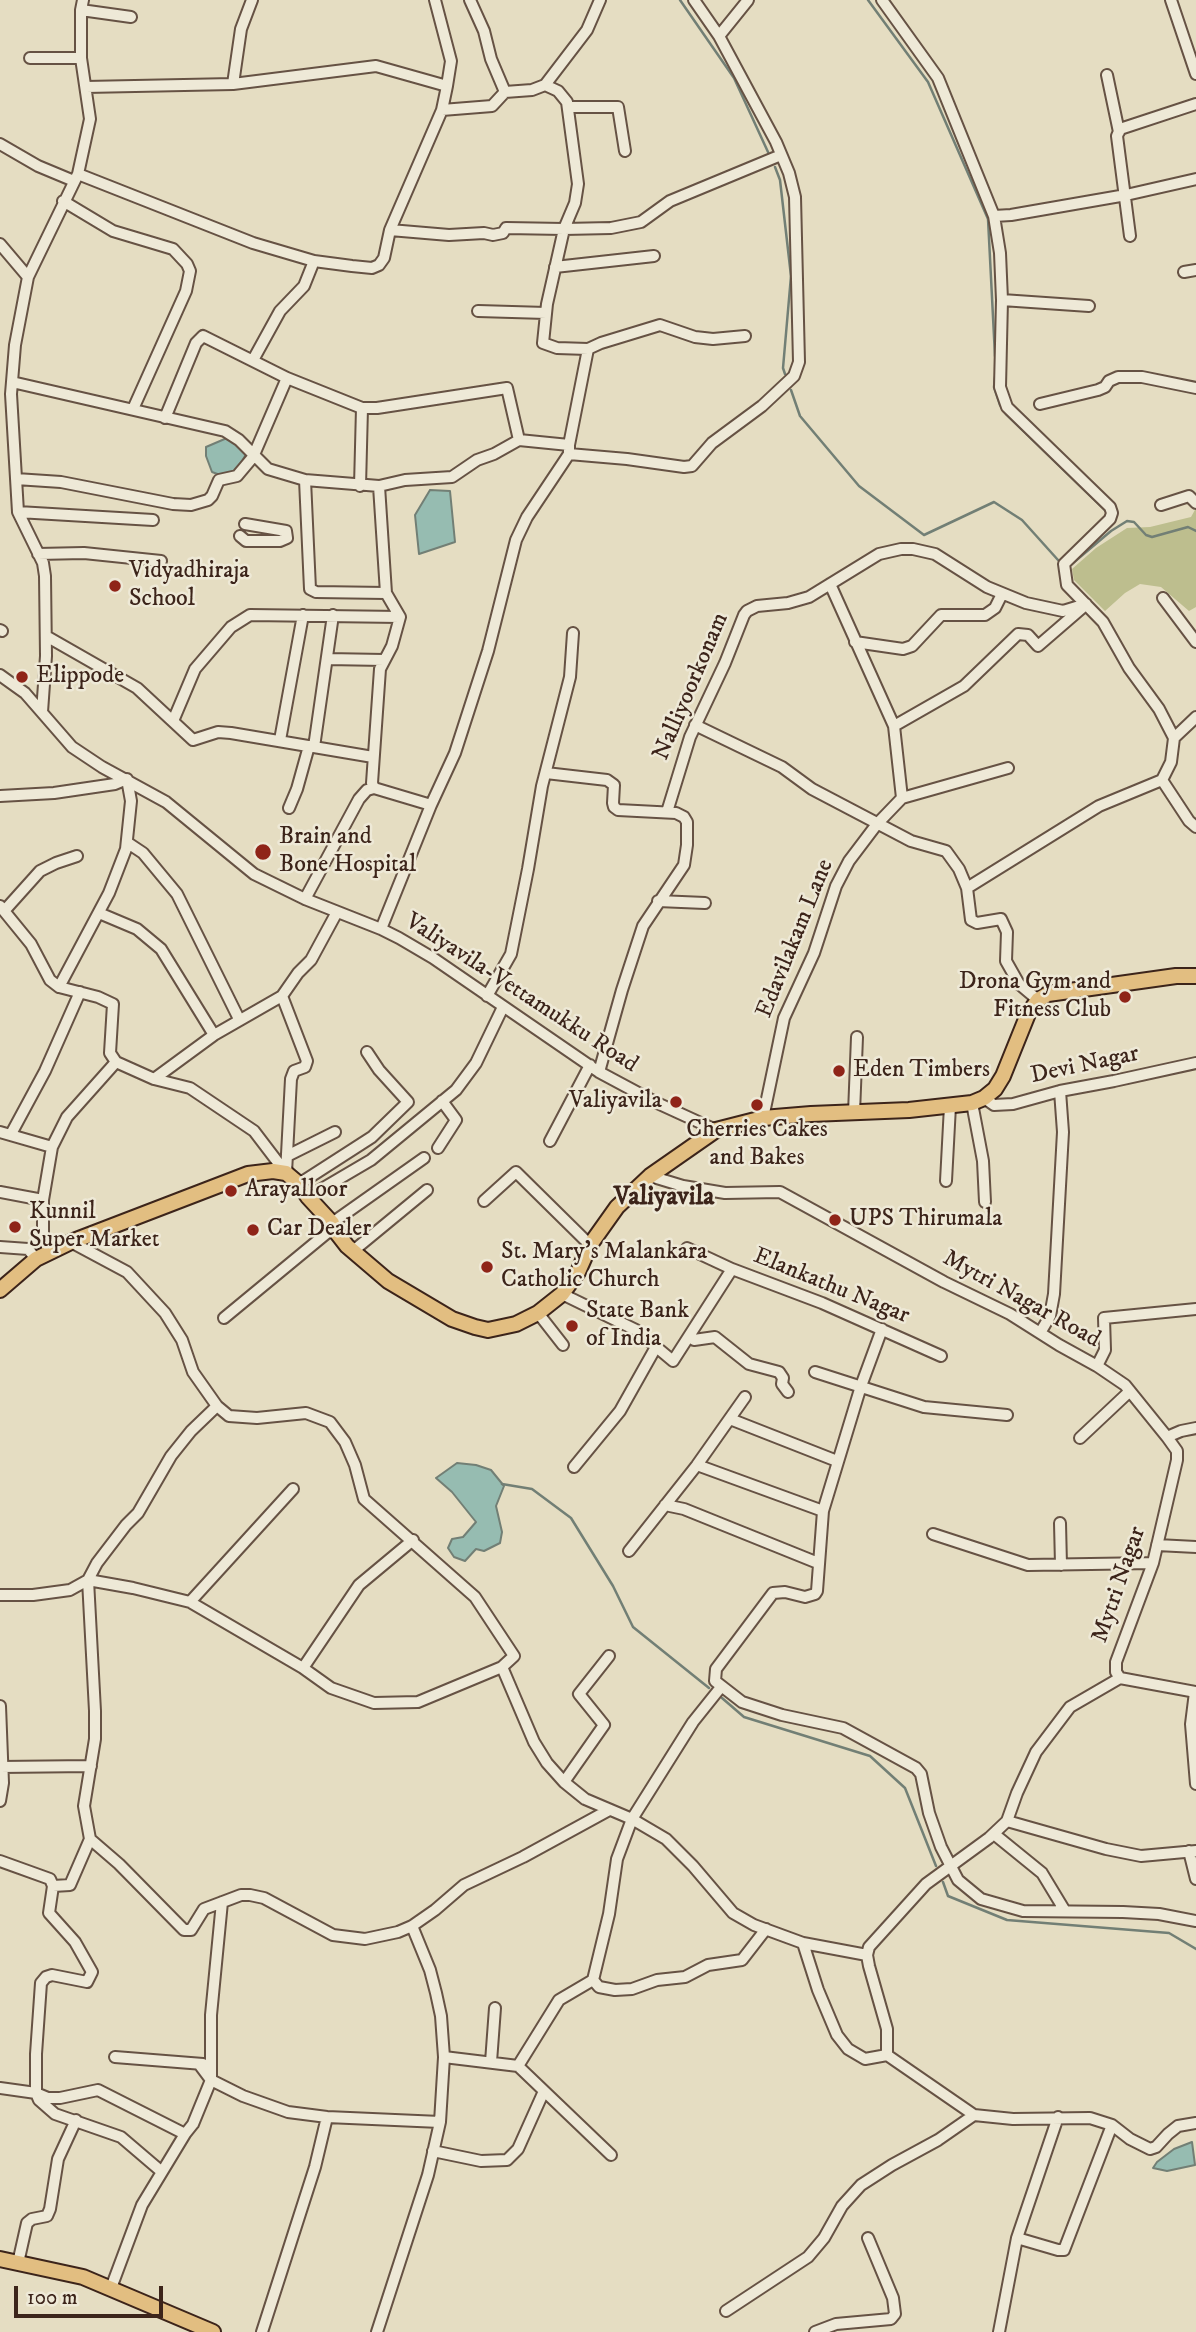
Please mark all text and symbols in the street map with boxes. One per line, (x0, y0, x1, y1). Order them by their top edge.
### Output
place label: Vidyadhiraja School (129, 558, 249, 614)
marker: Vidyadhiraja School (107, 578, 123, 594)
street label: Nalliyoorkonam (648, 609, 736, 765)
place label: Elippode (36, 663, 124, 691)
marker: Elippode (14, 669, 30, 685)
place label: Brain and Bone Hospital (279, 824, 416, 880)
marker: Brain and Bone Hospital (253, 842, 273, 862)
street label: Edavilakam Lane (751, 856, 841, 1022)
street label: Valiyavila-Vettamukku Road (399, 908, 643, 1080)
place label: Drona Gym and Fitness Club (959, 969, 1111, 1025)
marker: Drona Gym and Fitness Club (1117, 989, 1133, 1005)
street label: Devi Nagar (1028, 1040, 1142, 1092)
place label: Eden Timbers (853, 1057, 990, 1085)
marker: Eden Timbers (831, 1063, 847, 1079)
place label: Valiyavila (569, 1088, 662, 1116)
marker: Valiyavila (668, 1094, 684, 1110)
marker: Cherries Cakes and Bakes (749, 1097, 765, 1113)
place label: Cherries Cakes and Bakes (686, 1117, 828, 1173)
place label: Arayalloor (245, 1177, 347, 1205)
marker: Arayalloor (223, 1183, 239, 1199)
district label: Valiyavila (614, 1183, 714, 1215)
place label: Kunnil Super Market (29, 1199, 159, 1255)
place label: UPS Thirumala (849, 1206, 1002, 1234)
marker: UPS Thirumala (827, 1212, 843, 1228)
place label: Car Dealer (267, 1216, 371, 1244)
marker: Kunnil Super Market (7, 1219, 23, 1235)
marker: Car Dealer (245, 1222, 261, 1238)
place label: St. Mary's Malankara Catholic Church (501, 1239, 707, 1295)
street label: Elankathu Nagar (749, 1243, 913, 1331)
street label: Mytri Nagar Road (937, 1245, 1105, 1355)
marker: St. Mary's Malankara Catholic Church (479, 1259, 495, 1275)
place label: State Bank of India (586, 1298, 689, 1354)
marker: State Bank of India (564, 1318, 580, 1334)
street label: Mytri Nagar (1087, 1523, 1153, 1647)
scale bar (18, 2272, 166, 2316)
text: 100 m (27, 2285, 78, 2311)

